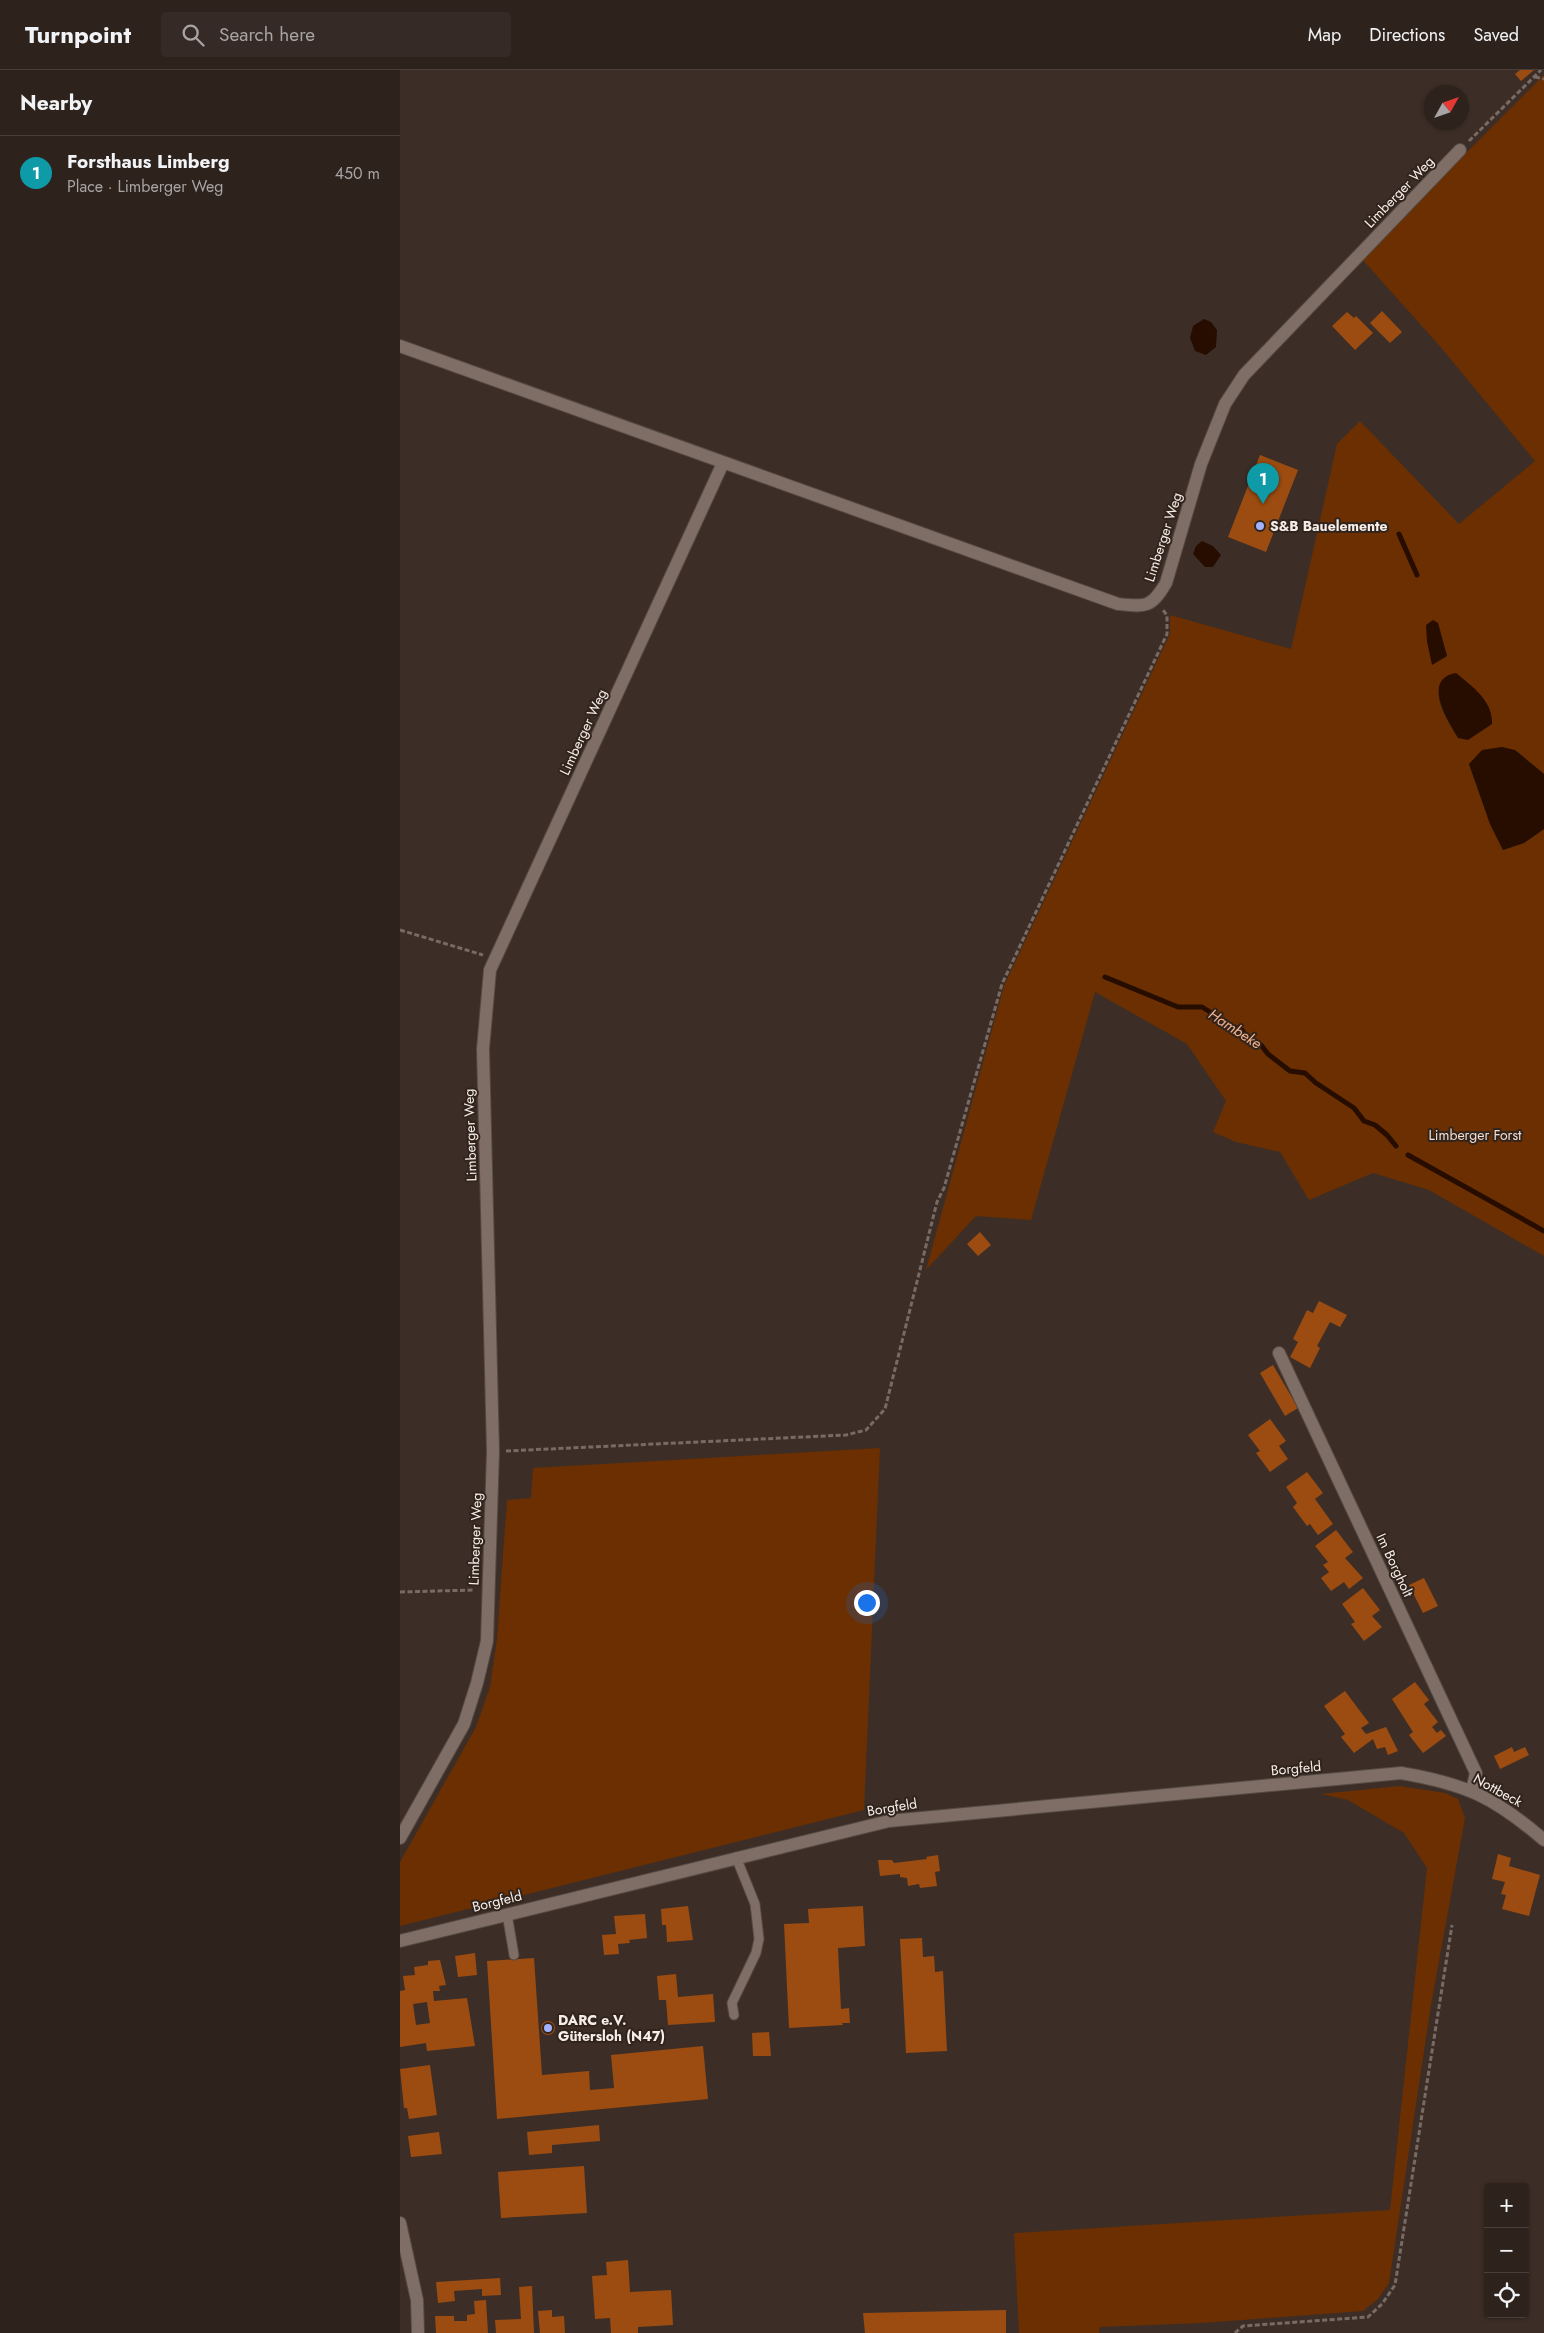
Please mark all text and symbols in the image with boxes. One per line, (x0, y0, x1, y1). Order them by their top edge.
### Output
search box (161, 12, 511, 57)
text: Turnpoint (25, 17, 131, 52)
icon: search (179, 21, 207, 49)
text: Search here (219, 21, 315, 48)
text: Map (1308, 22, 1341, 48)
text: Directions (1369, 22, 1445, 48)
text: Saved (1473, 22, 1519, 48)
north arrow (1424, 85, 1469, 130)
text: Nearby (20, 88, 92, 118)
text: Forsthaus Limberg (67, 148, 230, 175)
street label: Limberger Weg (1360, 152, 1438, 232)
text: 1 (32, 162, 40, 185)
text: 450 m (335, 162, 380, 185)
text: Place · Limberger Weg (67, 175, 223, 198)
pin: 1 (1247, 463, 1279, 504)
street label: Limberger Weg (1139, 490, 1187, 584)
place label: S&B Bauelemente (1270, 516, 1388, 536)
marker: S&B Bauelemente (1254, 520, 1266, 532)
street label: Limberger Weg (554, 686, 612, 778)
water label: Hambeke (1204, 1004, 1266, 1055)
street label: Limberger Weg (458, 1088, 482, 1182)
park label: Limberger Forst (1429, 1125, 1522, 1145)
street label: Limberger Weg (463, 1492, 487, 1586)
street label: Im Borgholt (1372, 1530, 1419, 1601)
your location (854, 1590, 880, 1616)
street label: Borgfeld (1270, 1756, 1322, 1780)
street label: Nottbeck (1470, 1768, 1527, 1812)
street label: Borgfeld (866, 1793, 918, 1821)
street label: Borgfeld (470, 1885, 524, 1917)
place label: DARC e.V. Gütersloh (N47) (558, 2010, 665, 2046)
marker: DARC e.V. Gütersloh (N47) (542, 2022, 554, 2034)
map controls (1484, 2183, 1529, 2318)
button: + (1484, 2183, 1529, 2228)
button: − (1484, 2228, 1529, 2273)
button: locate (1484, 2273, 1529, 2318)

